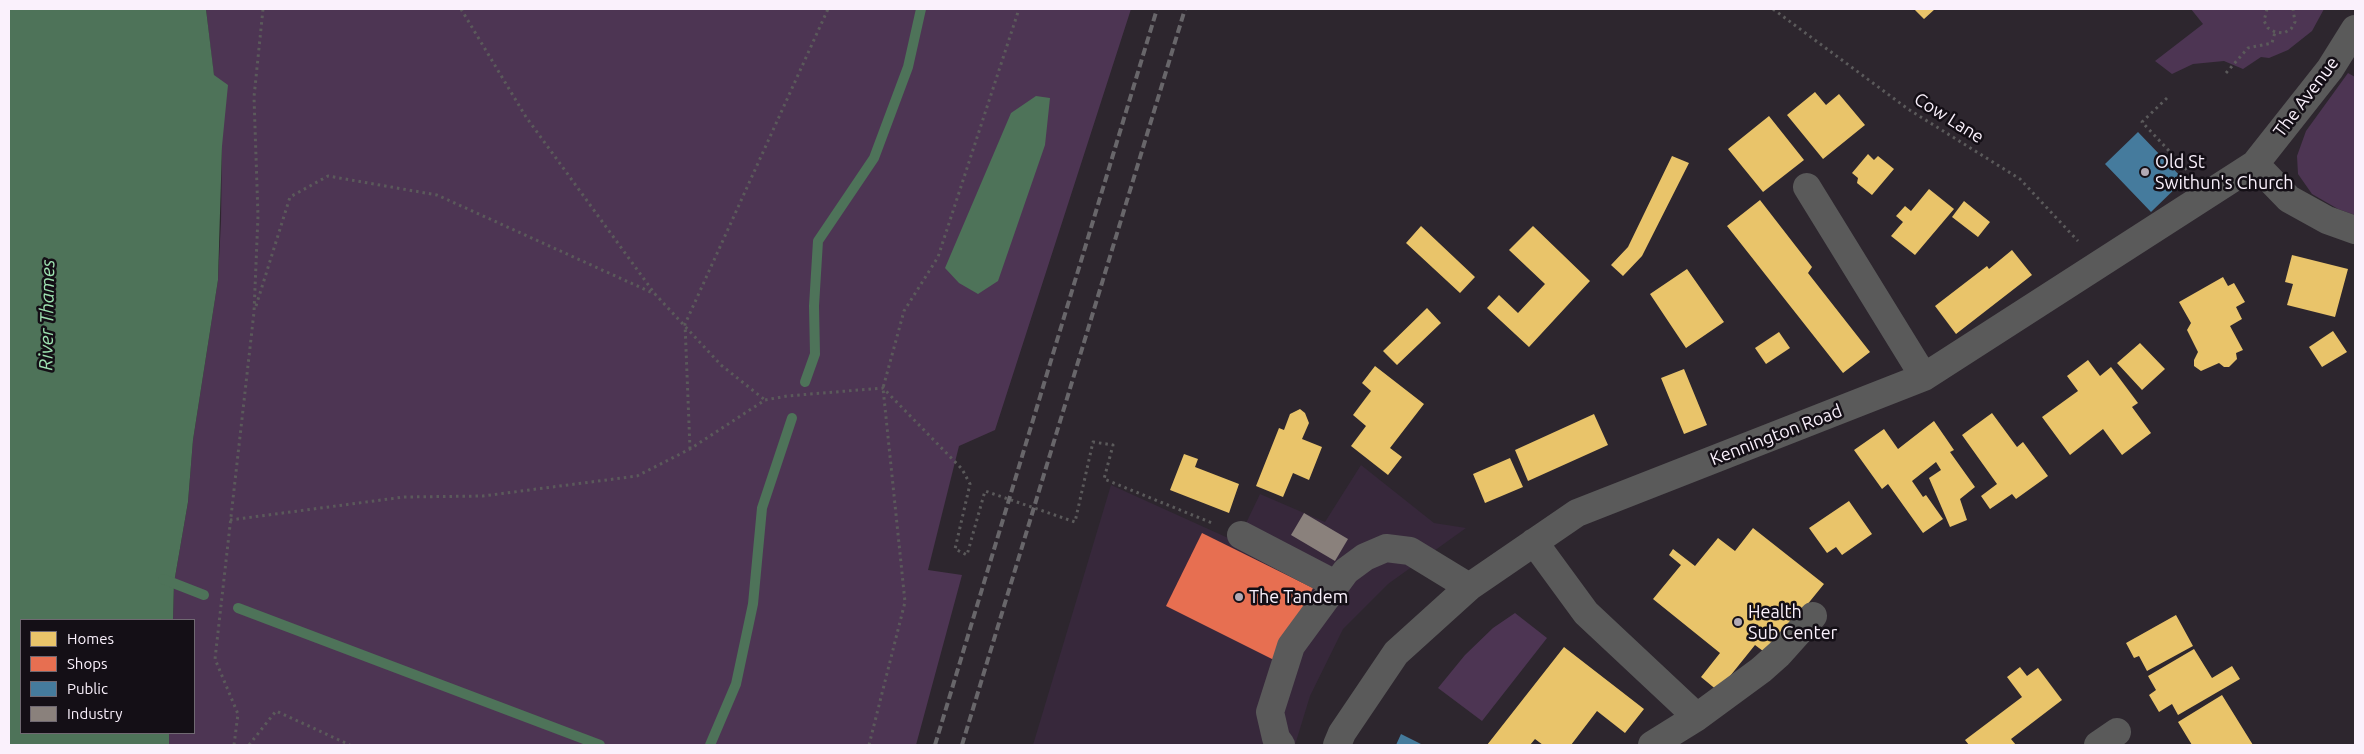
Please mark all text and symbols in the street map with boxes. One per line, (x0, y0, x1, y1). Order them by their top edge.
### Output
street label: The Avenue (2269, 53, 2343, 141)
street label: Cow Lane (1910, 88, 1988, 148)
place label: Old St Swithun's Church (2155, 151, 2294, 193)
marker: Old St Swithun's Church (2139, 166, 2151, 178)
water label: River Thames (35, 259, 59, 371)
street label: Kennington Road (1707, 400, 1845, 470)
place label: The Tandem (1249, 586, 1348, 608)
marker: The Tandem (1233, 591, 1245, 603)
place label: Health Sub Center (1748, 601, 1837, 644)
marker: Health Sub Center (1732, 616, 1744, 628)
legend (20, 619, 195, 734)
text: Homes (67, 630, 114, 647)
text: Shops (67, 655, 108, 672)
text: Public (67, 680, 108, 697)
text: Industry (67, 705, 122, 722)

